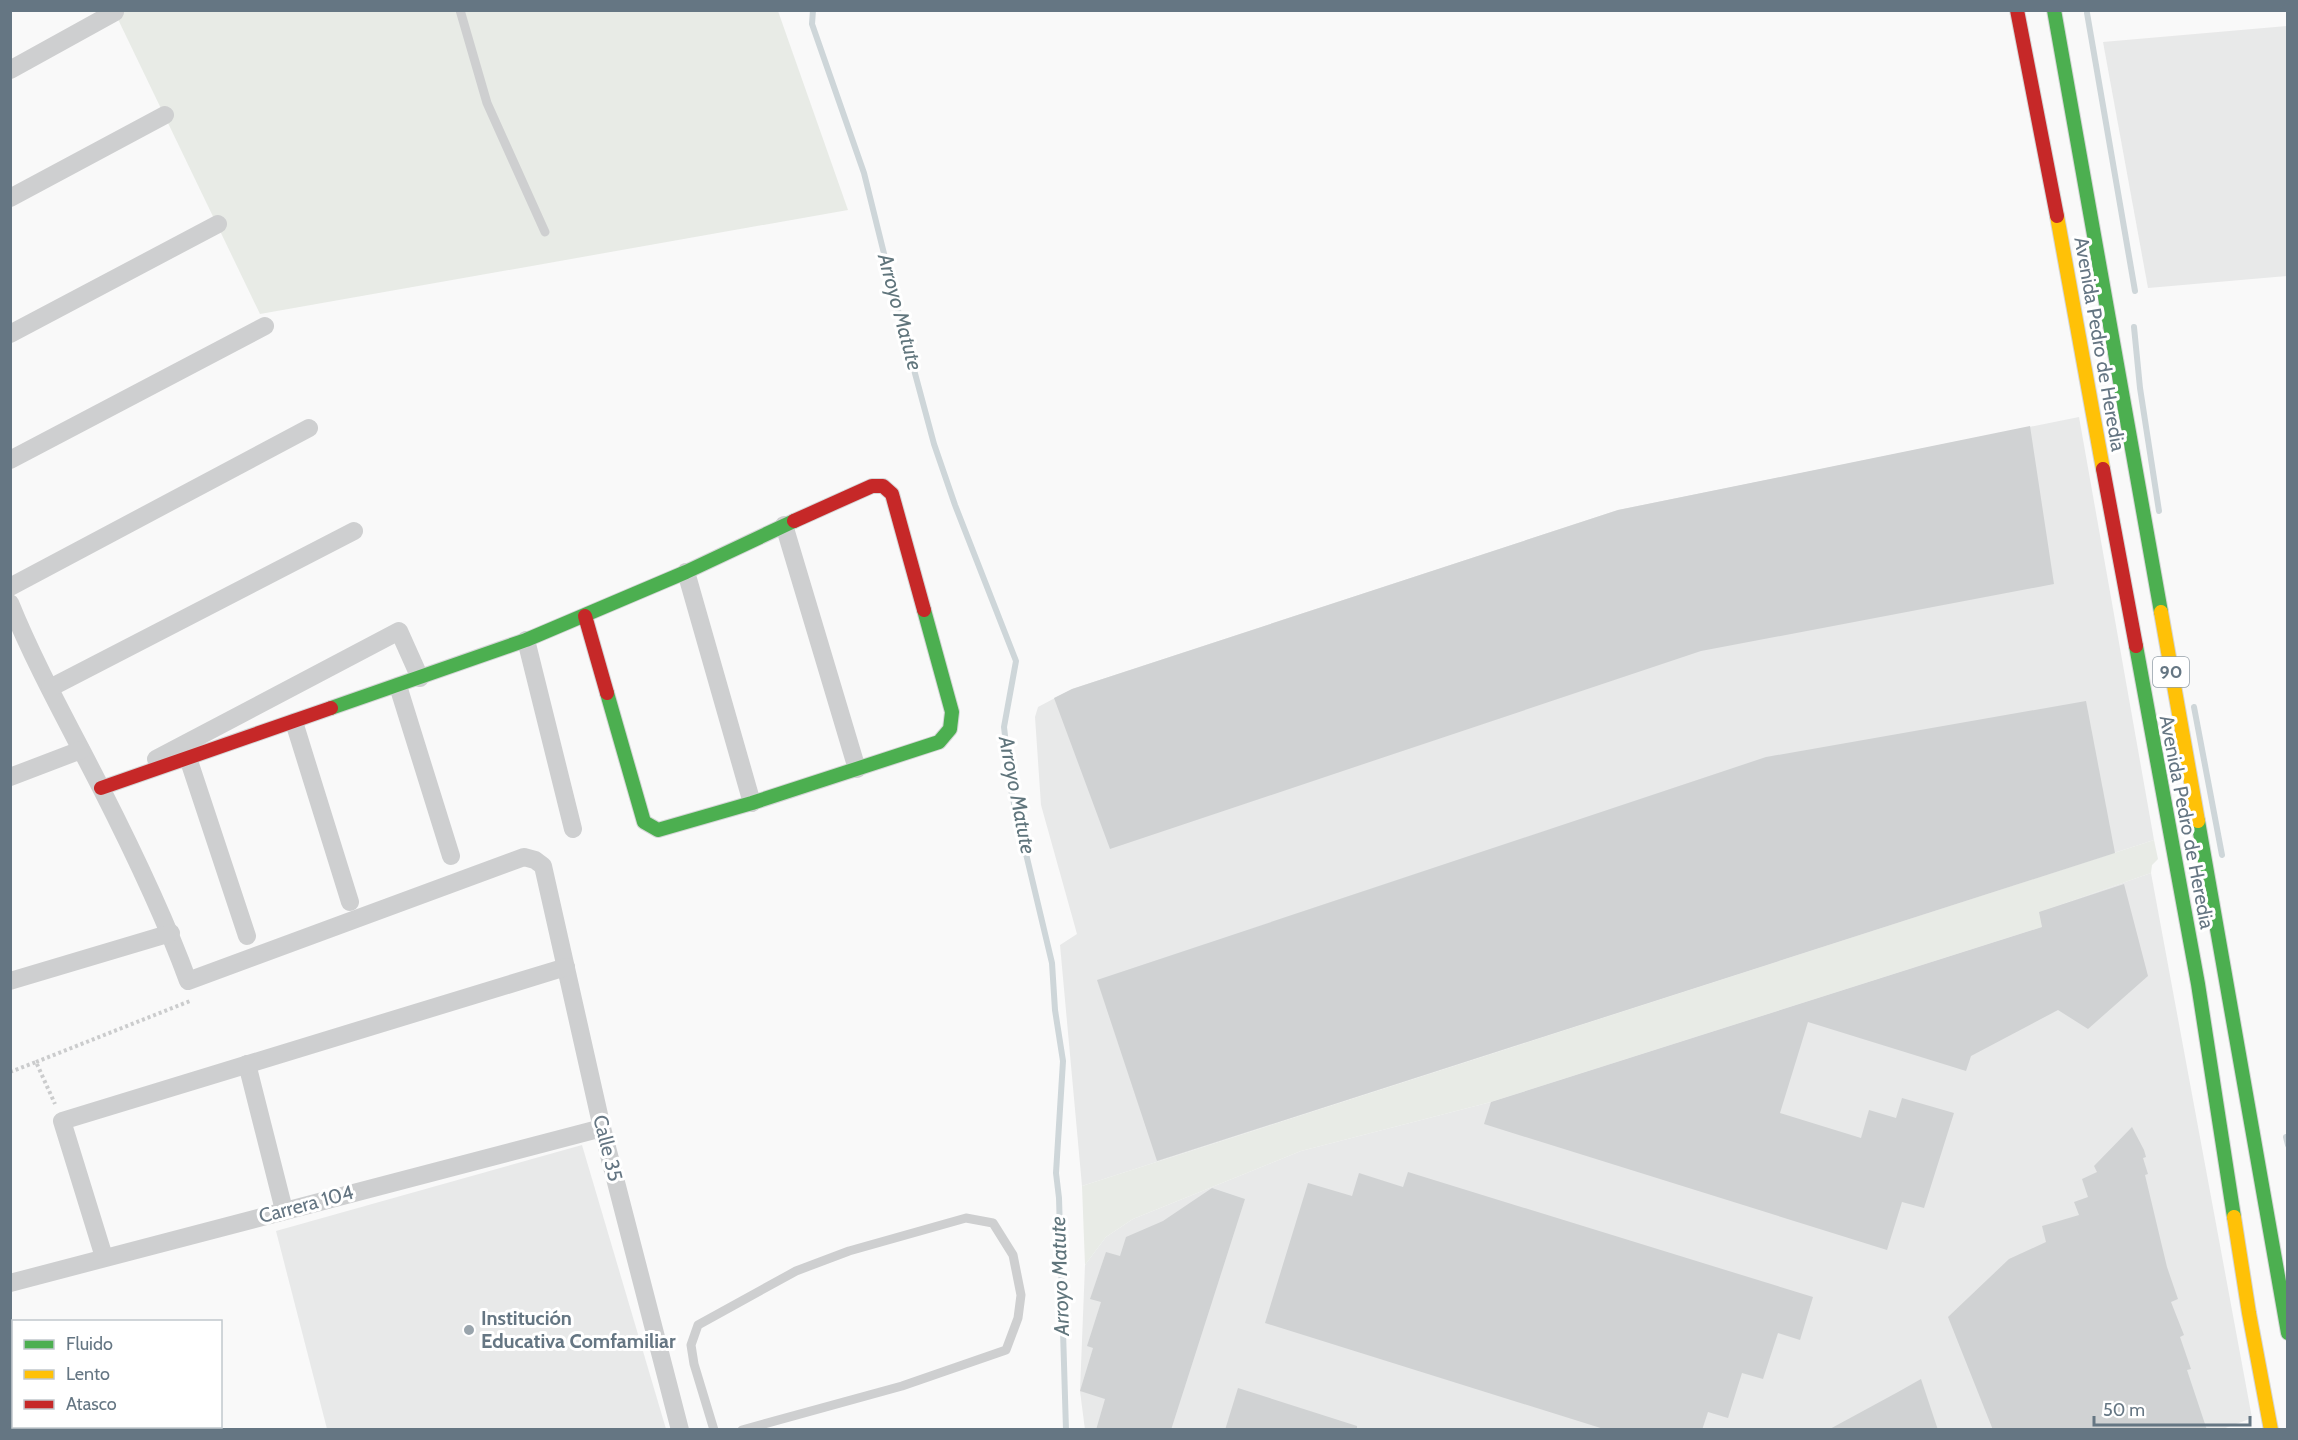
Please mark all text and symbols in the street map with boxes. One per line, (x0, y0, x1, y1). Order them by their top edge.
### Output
street label: Avenida Pedro de Heredia (2069, 235, 2131, 454)
water label: Arroyo Matute (873, 250, 928, 373)
road number: 90 (2153, 657, 2189, 687)
street label: Avenida Pedro de Heredia (2154, 713, 2220, 931)
water label: Arroyo Matute (994, 733, 1041, 856)
street label: Calle 35 (588, 1112, 628, 1184)
street label: Carrera 104 (256, 1180, 356, 1228)
water label: Arroyo Matute (1045, 1216, 1074, 1337)
place label: Institución Educativa Comfamiliar (481, 1306, 676, 1353)
legend (12, 1320, 222, 1428)
marker: Institución Educativa Comfamiliar (462, 1323, 476, 1337)
text: Fluido (66, 1333, 113, 1355)
text: Lento (66, 1363, 110, 1385)
scale bar (2094, 1389, 2250, 1427)
text: Atasco (66, 1393, 117, 1415)
text: 50 m (2103, 1399, 2145, 1421)

